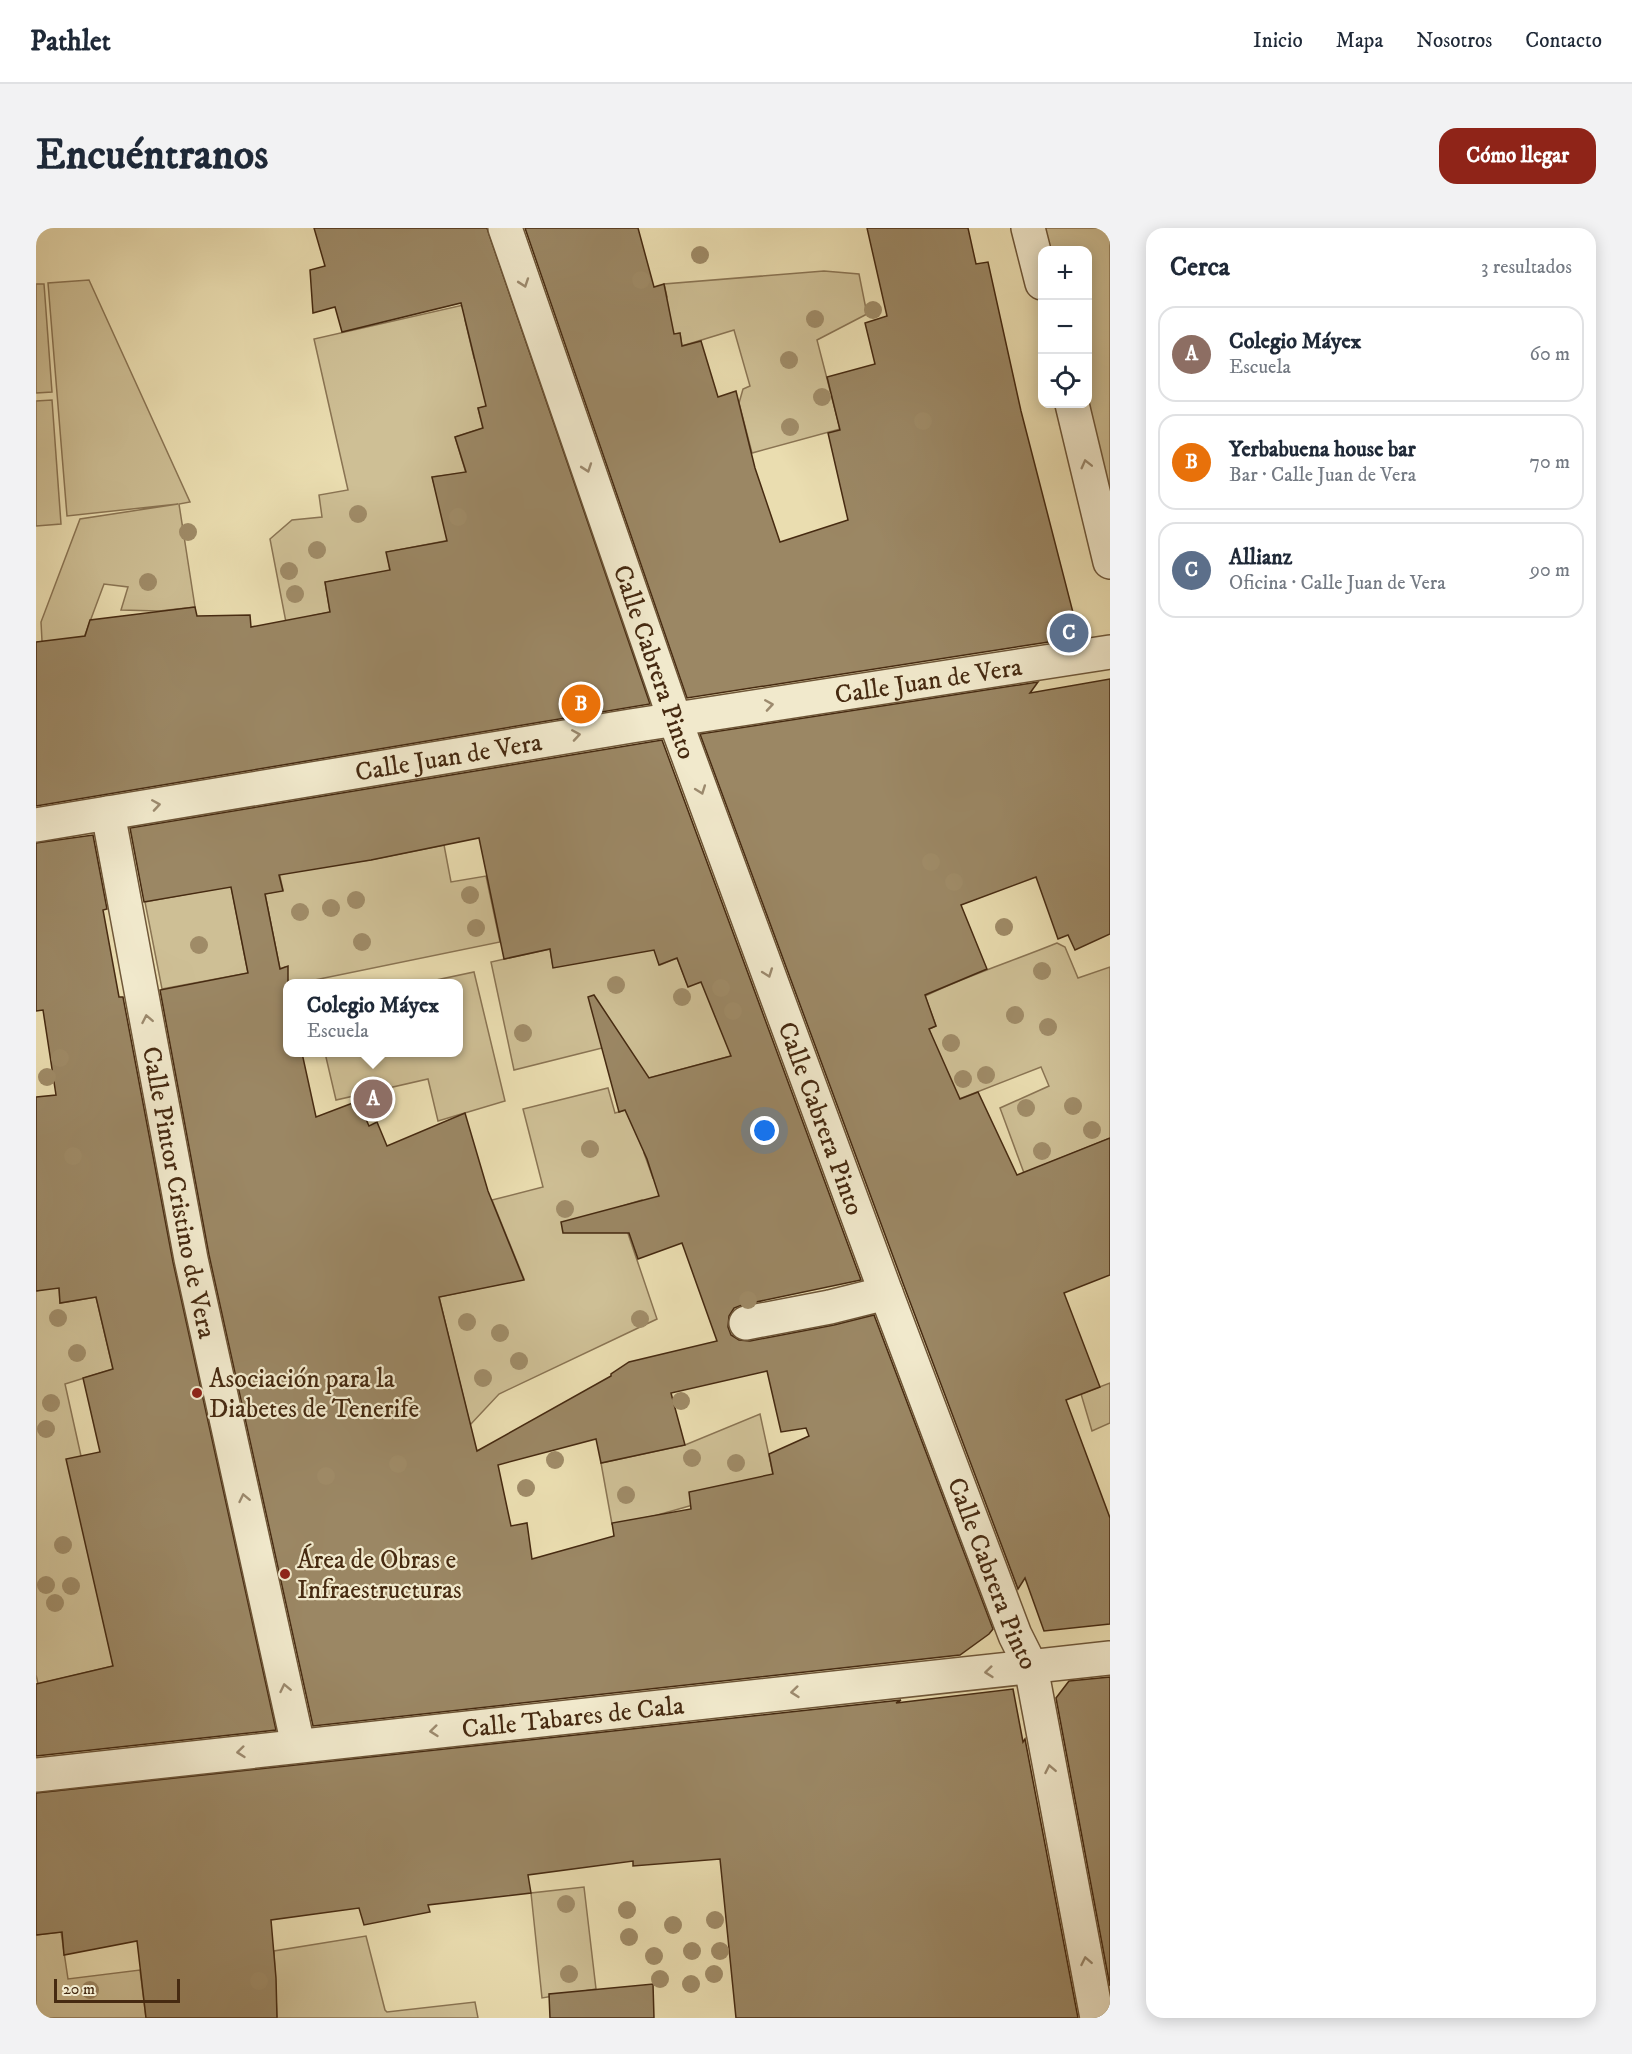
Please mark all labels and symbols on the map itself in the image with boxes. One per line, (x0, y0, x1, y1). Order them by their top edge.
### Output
one-way arrow (516, 277, 529, 288)
one-way arrow (1081, 459, 1094, 469)
one-way arrow (580, 462, 593, 473)
street label: Calle Cabrera Pinto (605, 561, 703, 764)
pin: C (1050, 610, 1088, 656)
street label: Calle Juan de Vera (833, 651, 1024, 712)
pin: B (562, 682, 600, 726)
one-way arrow (764, 700, 773, 712)
street label: Calle Juan de Vera (353, 726, 544, 790)
one-way arrow (571, 729, 581, 742)
one-way arrow (693, 785, 706, 795)
one-way arrow (150, 799, 160, 812)
one-way arrow (761, 967, 774, 978)
one-way arrow (141, 1014, 153, 1023)
street label: Calle Cabrera Pinto (770, 1018, 871, 1220)
street label: Calle Pintor Cristino de Vera (134, 1044, 223, 1342)
pin: A (354, 1076, 392, 1122)
your location (750, 1116, 779, 1145)
place label: Asociación para la Diabetes de Tenerife (209, 1363, 419, 1426)
marker: Asociación para la Diabetes de Tenerife (190, 1386, 204, 1400)
street label: Calle Cabrera Pinto (939, 1473, 1045, 1675)
one-way arrow (238, 1493, 251, 1503)
place label: Área de Obras e Infraestructuras (297, 1543, 462, 1607)
marker: Área de Obras e Infraestructuras (278, 1567, 292, 1581)
one-way arrow (985, 1665, 994, 1677)
one-way arrow (280, 1684, 293, 1694)
one-way arrow (791, 1685, 800, 1698)
street label: Calle Tabares de Cala (460, 1690, 686, 1746)
one-way arrow (430, 1724, 439, 1736)
one-way arrow (236, 1745, 245, 1758)
one-way arrow (1044, 1764, 1057, 1774)
one-way arrow (1080, 1956, 1093, 1966)
scale bar (54, 1976, 180, 2004)

